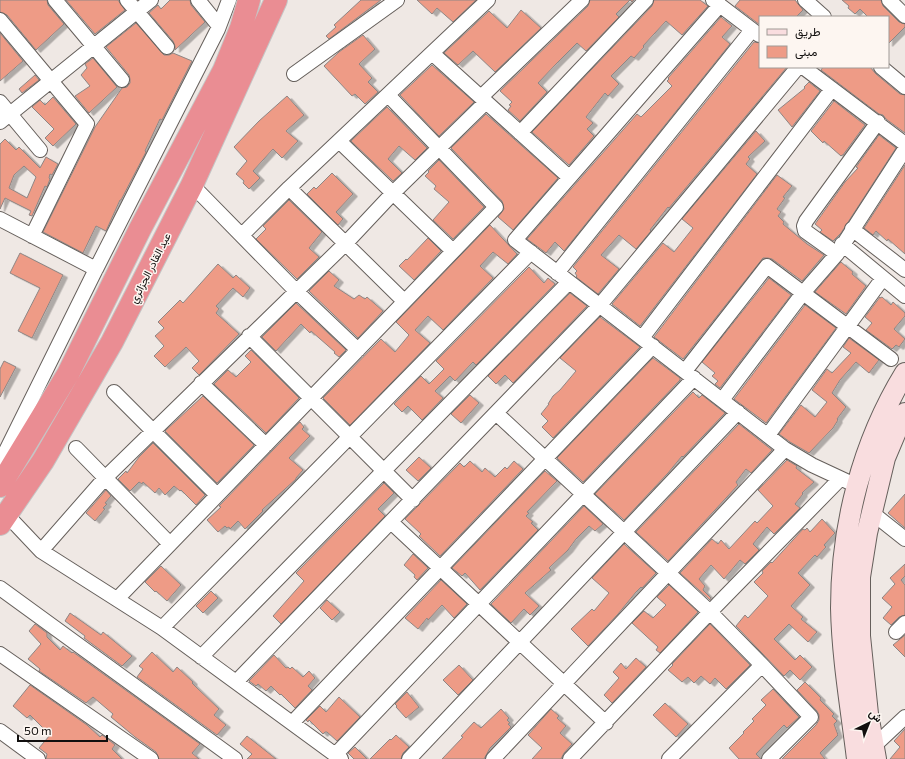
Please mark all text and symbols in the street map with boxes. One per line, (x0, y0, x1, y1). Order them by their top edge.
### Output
legend (759, 16, 889, 68)
text: طريق (795, 24, 821, 40)
text: مبنى (795, 44, 817, 60)
street label: عبد القادر الجزائري (126, 230, 177, 307)
north arrow (849, 703, 889, 743)
text: ش (866, 706, 885, 725)
scale bar (18, 717, 107, 743)
text: 50 m (24, 723, 52, 737)

